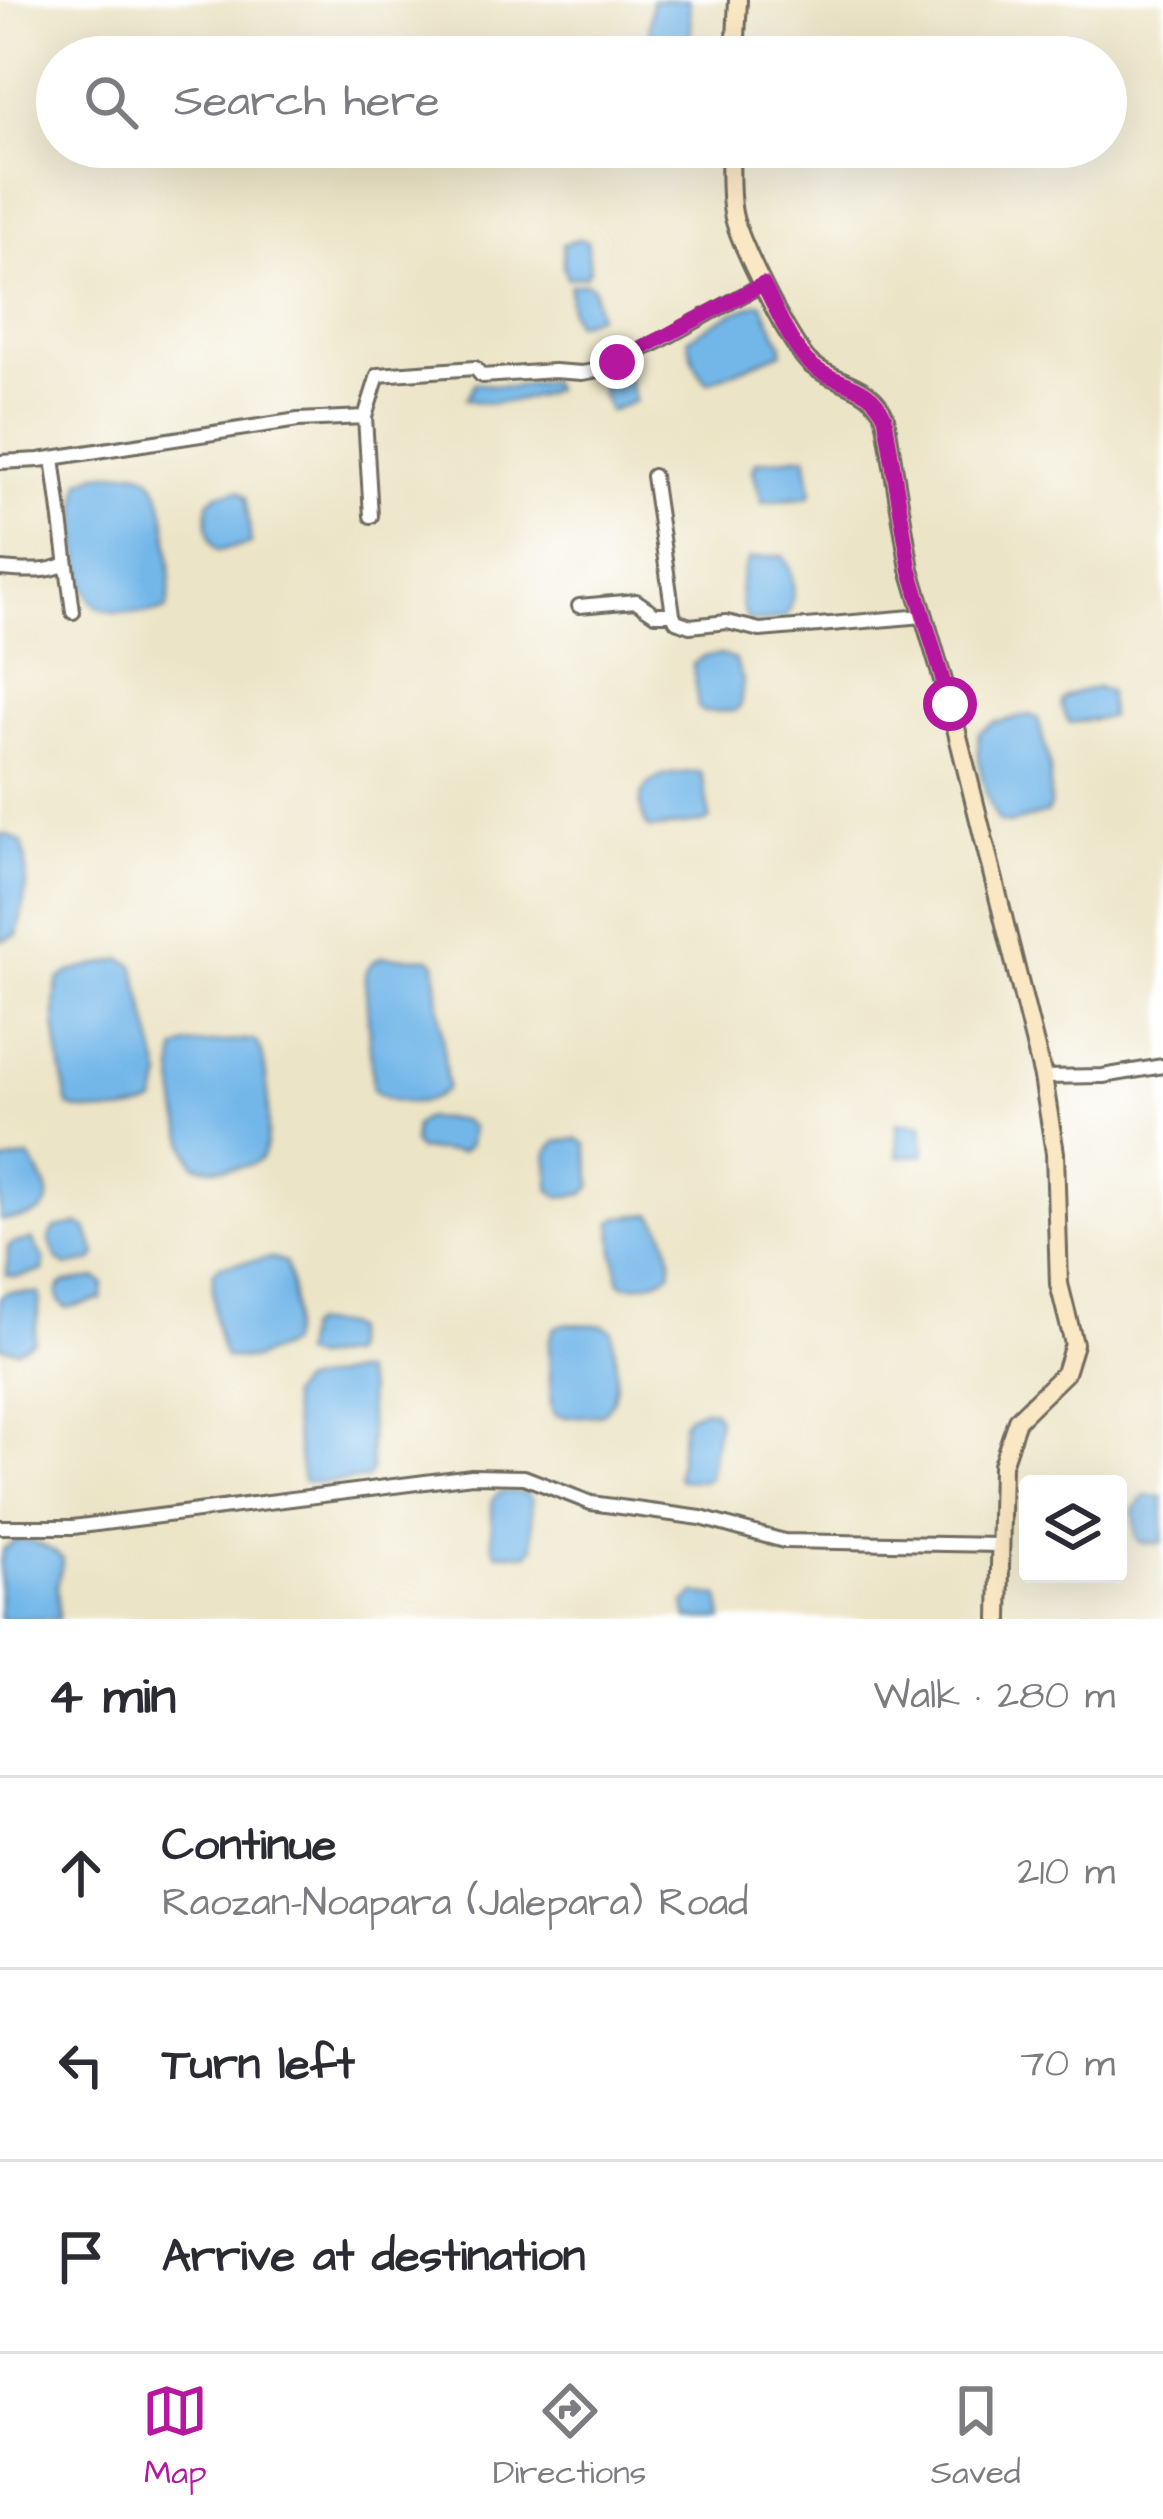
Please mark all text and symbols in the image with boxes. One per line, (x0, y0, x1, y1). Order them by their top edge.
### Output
search box (36, 36, 1127, 168)
icon: search (78, 69, 144, 135)
text: Search here (174, 71, 440, 133)
route end (590, 335, 644, 389)
route start (923, 677, 977, 731)
map controls (1019, 1475, 1127, 1583)
button: layers (1019, 1475, 1127, 1583)
text: 4 min (48, 1662, 176, 1733)
text: Walk · 280 m (873, 1670, 1115, 1724)
text: Continue (162, 1815, 336, 1877)
icon: ahead (48, 1840, 114, 1906)
text: 210 m (1017, 1846, 1115, 1900)
text: Raozan-Noapara (Jalepara) Road (162, 1877, 748, 1931)
icon: left (48, 2032, 114, 2098)
text: Turn left (162, 2034, 355, 2096)
text: 70 m (1020, 2038, 1115, 2092)
icon: arrive (48, 2224, 114, 2290)
text: Arrive at destination (162, 2226, 585, 2288)
tab: Map (142, 2378, 208, 2496)
tab: Directions (493, 2378, 646, 2496)
tab: Saved (931, 2378, 1021, 2496)

